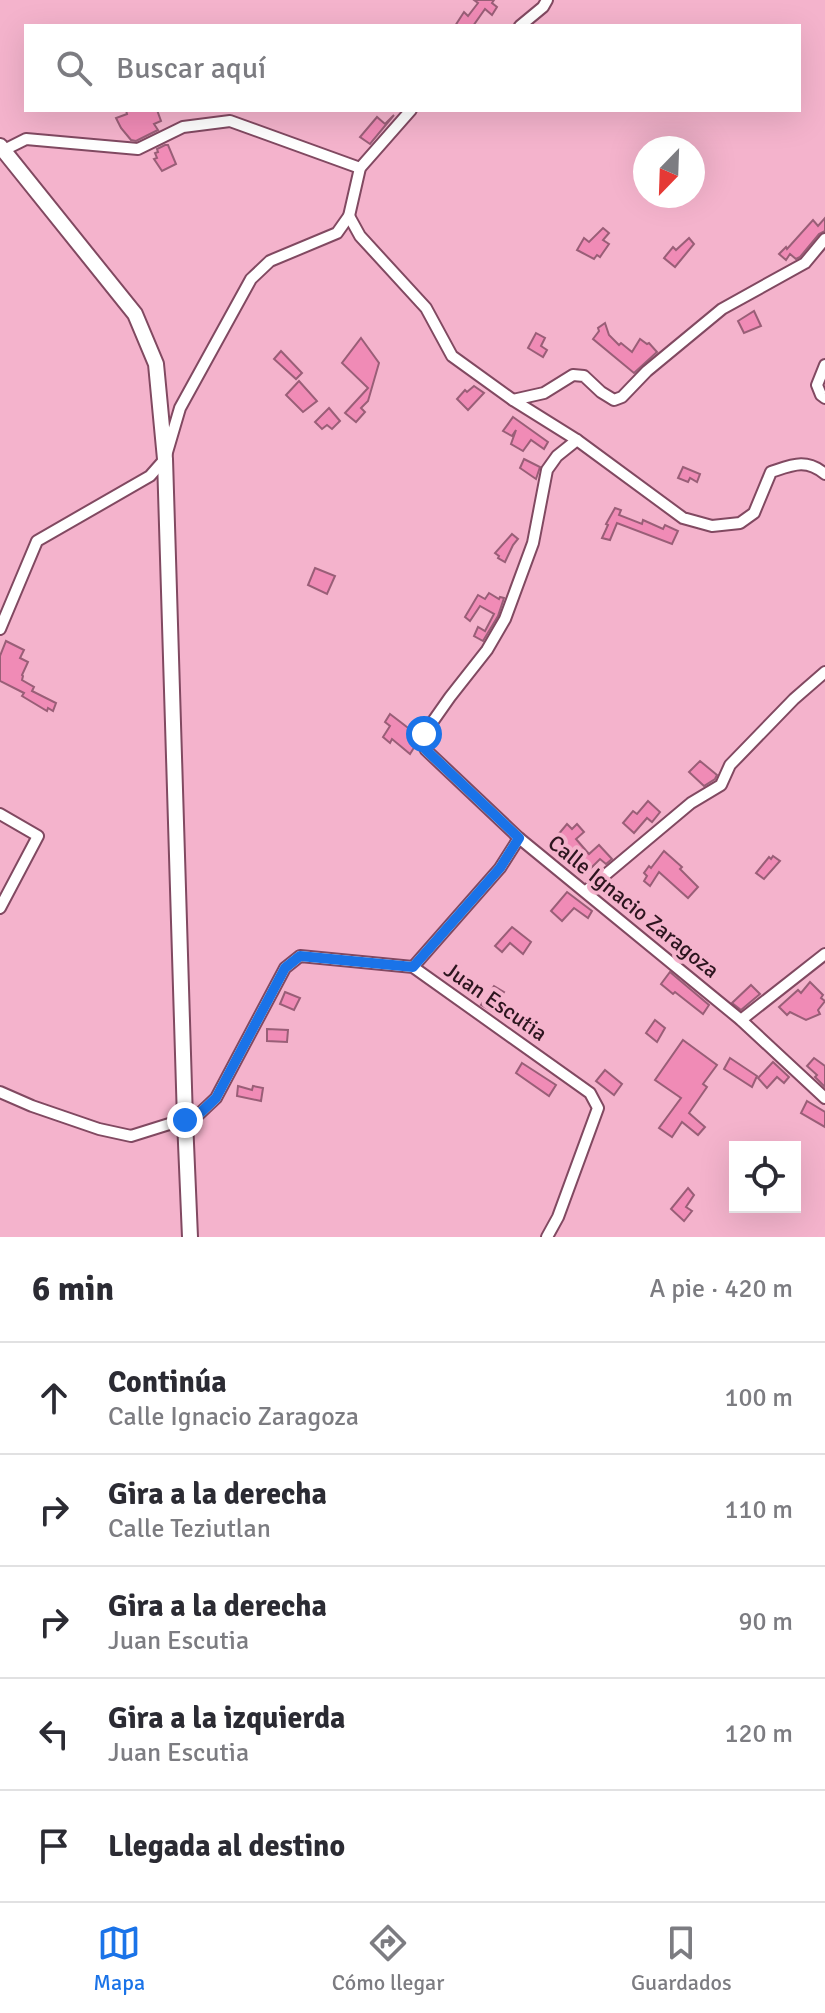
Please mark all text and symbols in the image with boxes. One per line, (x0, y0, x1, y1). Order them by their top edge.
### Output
search box (24, 24, 801, 112)
icon: search (52, 46, 96, 90)
text: Buscar aquí (116, 50, 266, 87)
north arrow (633, 136, 705, 208)
route start (406, 716, 442, 752)
street label: Calle Ignacio Zaragoza (543, 829, 725, 984)
street label: Juan Escutia (439, 956, 552, 1047)
route end (167, 1102, 203, 1138)
map controls (729, 1141, 801, 1213)
button: locate (729, 1141, 801, 1213)
text: 6 min (32, 1268, 114, 1310)
text: A pie · 420 m (650, 1273, 793, 1305)
text: Continúa (108, 1364, 227, 1401)
icon: ahead (32, 1376, 76, 1420)
text: 100 m (724, 1382, 793, 1414)
text: Calle Ignacio Zaragoza (108, 1401, 359, 1433)
text: Gira a la derecha (108, 1476, 327, 1513)
icon: right (32, 1488, 76, 1532)
text: 110 m (724, 1494, 793, 1526)
text: Calle Teziutlan (108, 1513, 271, 1545)
text: Gira a la derecha (108, 1588, 327, 1625)
icon: right (32, 1600, 76, 1644)
text: 90 m (738, 1606, 793, 1638)
text: Juan Escutia (108, 1625, 249, 1657)
text: Gira a la izquierda (108, 1700, 345, 1737)
icon: left (32, 1712, 76, 1756)
text: 120 m (724, 1718, 793, 1750)
text: Juan Escutia (108, 1737, 249, 1769)
icon: arrive (32, 1824, 76, 1868)
text: Llegada al destino (108, 1828, 345, 1865)
tab: Mapa (93, 1921, 145, 1996)
tab: Cómo llegar (332, 1921, 444, 1996)
tab: Guardados (631, 1921, 732, 1996)

